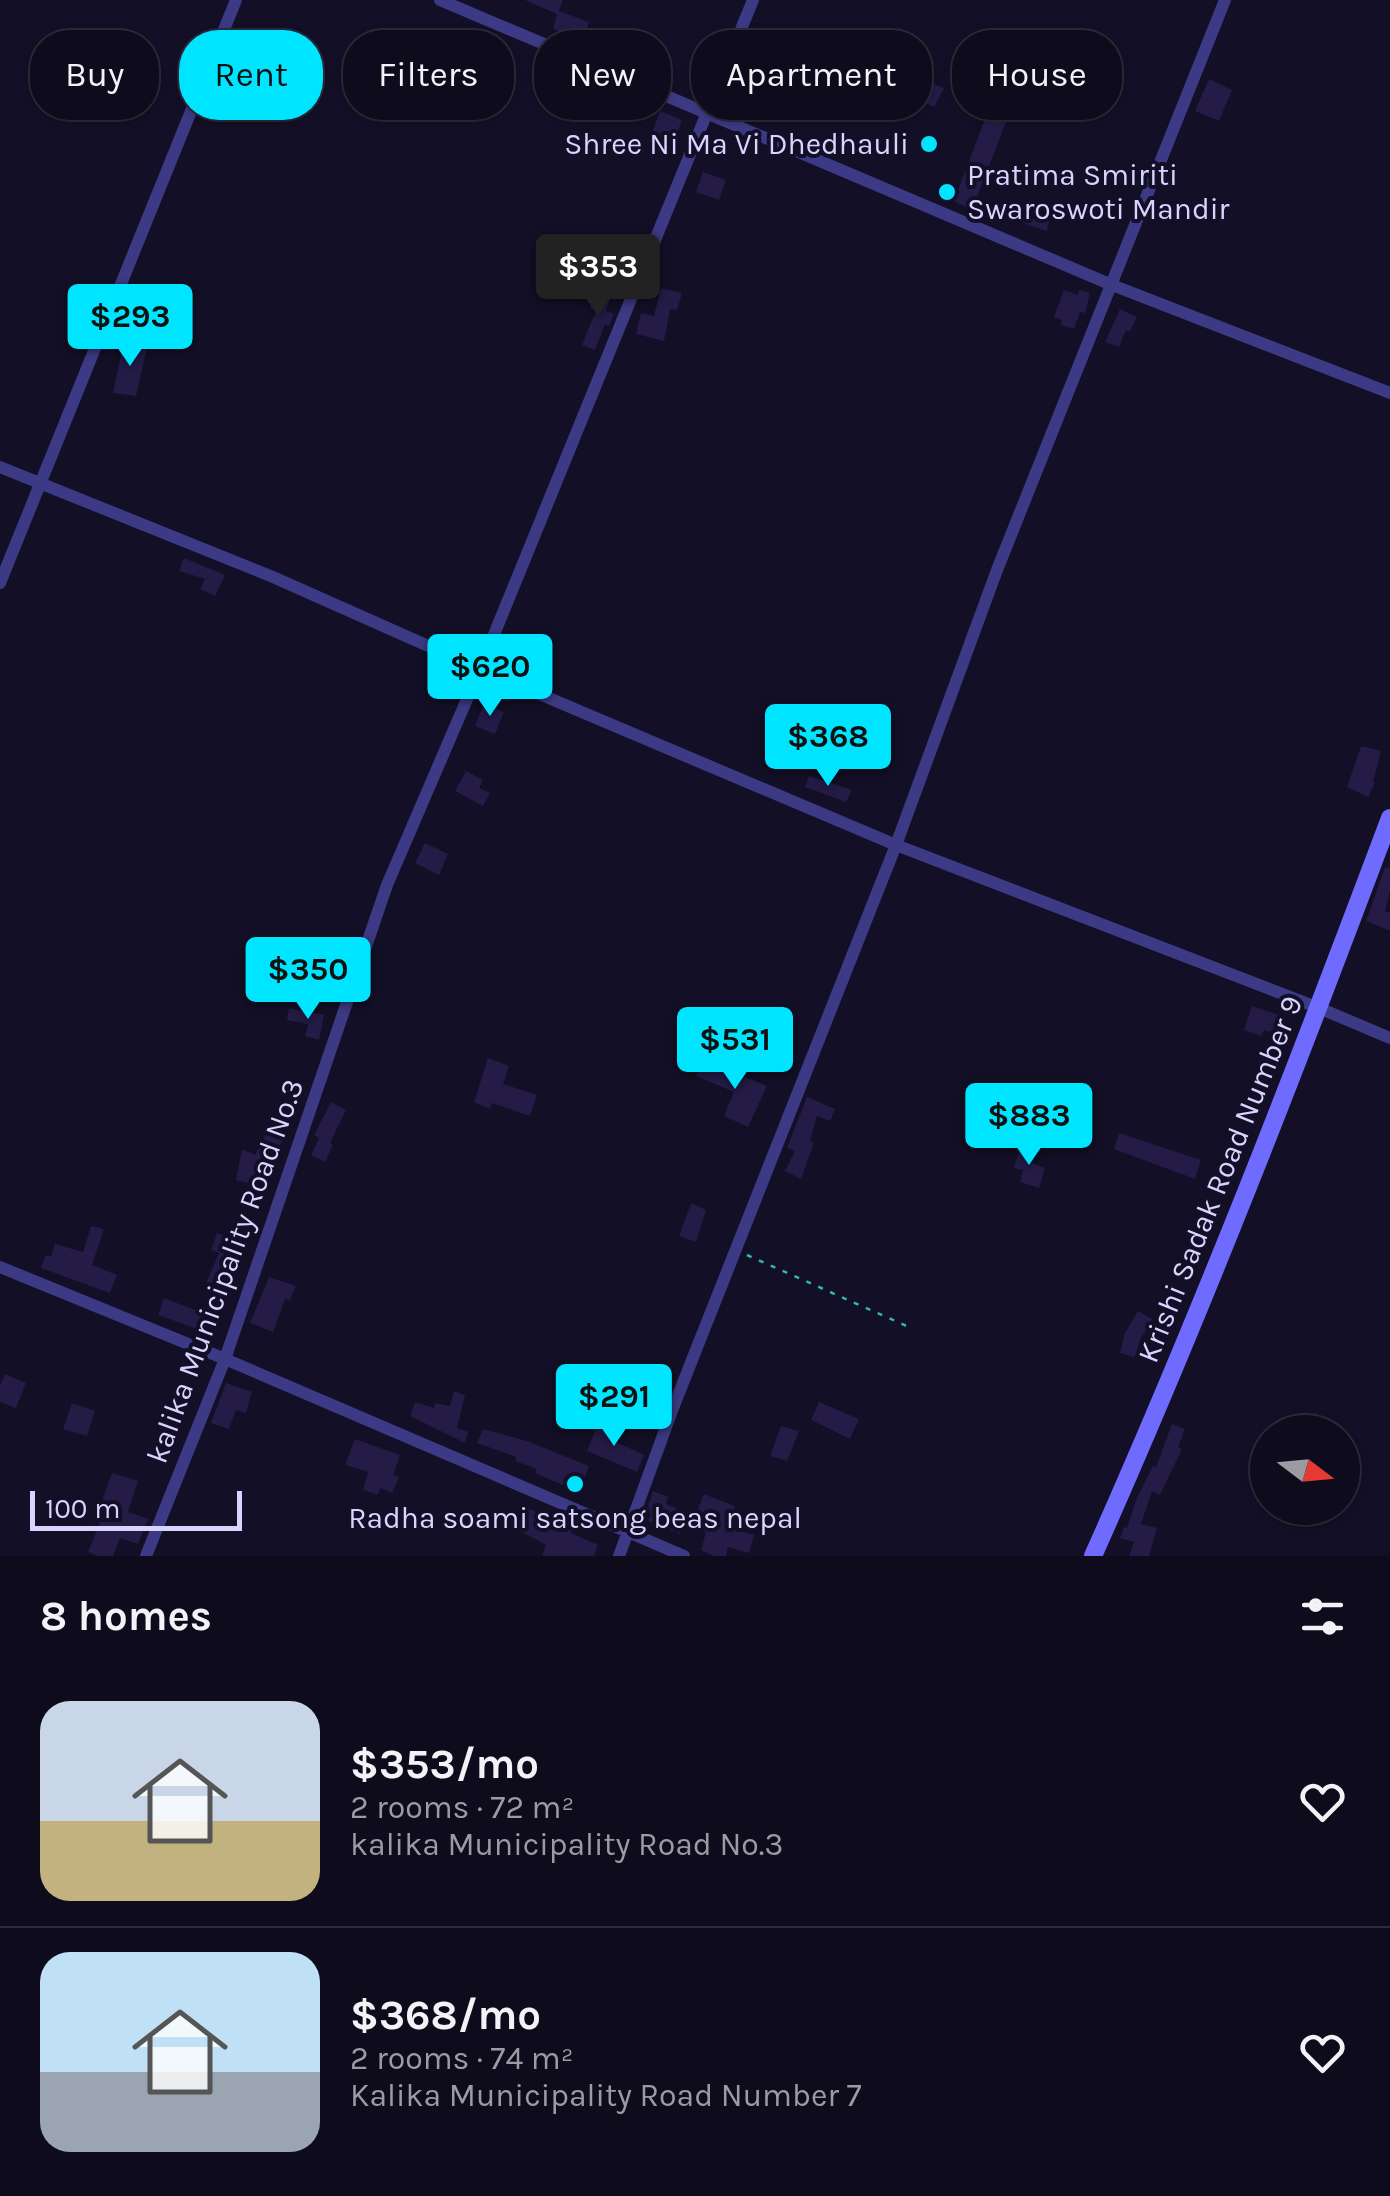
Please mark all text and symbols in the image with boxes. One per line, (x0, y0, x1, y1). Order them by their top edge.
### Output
chip: Buy (30, 30, 159, 120)
chip: Rent (179, 30, 323, 120)
chip: Filters (343, 30, 514, 120)
chip: New (534, 30, 671, 120)
chip: Apartment (691, 30, 932, 120)
chip: House (952, 30, 1122, 120)
place label: Shree Ni Ma Vi Dhedhauli (564, 126, 909, 162)
marker: Shree Ni Ma Vi Dhedhauli (918, 133, 940, 155)
place label: Pratima Smiriti Swaroswoti Mandir (967, 157, 1230, 227)
marker: Pratima Smiriti Swaroswoti Mandir (936, 181, 958, 203)
pin: $353 (539, 234, 657, 319)
text: $353 (558, 248, 638, 285)
pin: $293 (71, 284, 189, 369)
text: $293 (90, 298, 170, 335)
pin: $620 (431, 634, 549, 719)
text: $620 (449, 648, 531, 685)
pin: $368 (769, 704, 887, 789)
text: $368 (787, 718, 869, 755)
pin: $350 (249, 937, 367, 1022)
text: $350 (268, 951, 348, 988)
street label: Krishi Sadak Road Number 9 (1130, 990, 1310, 1368)
pin: $531 (676, 1007, 794, 1092)
text: $531 (699, 1021, 771, 1058)
street label: kalika Municipality Road No.3 (139, 1074, 311, 1468)
pin: $883 (970, 1083, 1088, 1168)
text: $883 (987, 1097, 1071, 1134)
pin: $291 (555, 1364, 673, 1449)
text: $291 (578, 1378, 650, 1415)
north arrow (1250, 1415, 1360, 1525)
map controls (1250, 1415, 1360, 1525)
marker: Radha soami satsong beas nepal (564, 1473, 586, 1495)
scale bar (30, 1486, 242, 1530)
text: 100 m (45, 1492, 120, 1525)
place label: Radha soami satsong beas nepal (348, 1500, 802, 1536)
icon: filters (1295, 1589, 1350, 1644)
text: 8 homes (40, 1591, 212, 1641)
text: $353/mo (350, 1739, 539, 1789)
icon: home (120, 1741, 240, 1861)
icon: heart (1295, 1774, 1350, 1829)
text: 2 rooms · 72 m² (350, 1789, 574, 1826)
text: kalika Municipality Road No.3 (350, 1826, 783, 1863)
text: $368/mo (350, 1990, 541, 2040)
icon: home (120, 1992, 240, 2112)
icon: heart (1295, 2025, 1350, 2080)
text: 2 rooms · 74 m² (350, 2040, 574, 2077)
text: Kalika Municipality Road Number 7 (350, 2077, 862, 2114)

